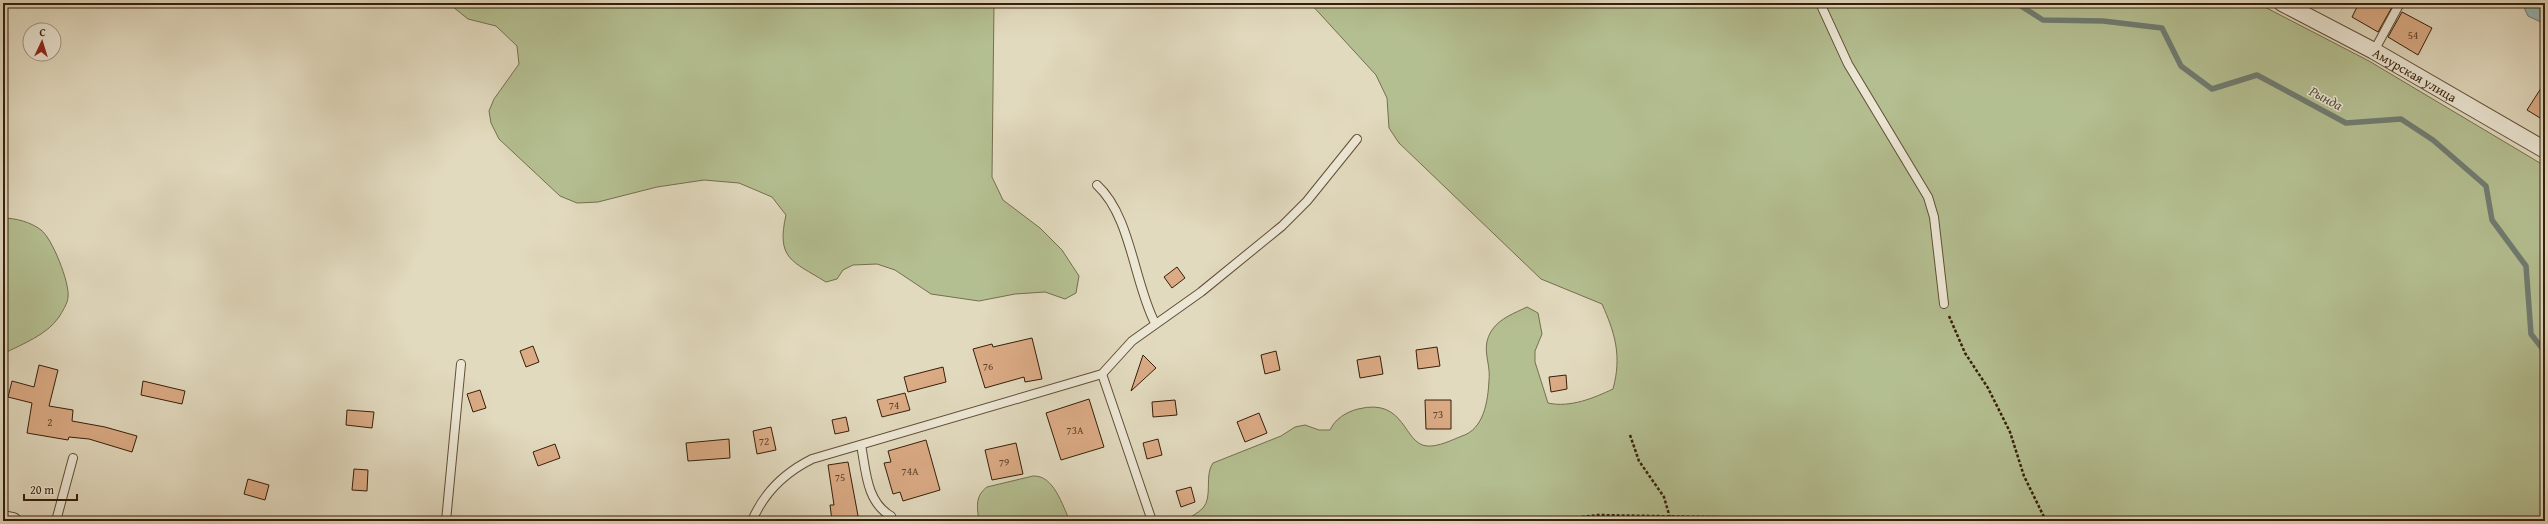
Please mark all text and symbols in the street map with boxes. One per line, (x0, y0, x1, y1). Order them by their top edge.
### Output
north arrow (22, 22, 62, 62)
text: С (39, 24, 46, 40)
house number: 54 (2408, 27, 2418, 43)
street label: Амурская улица (2369, 43, 2461, 107)
water label: Рында (2305, 80, 2347, 115)
house number: 76 (983, 358, 993, 374)
house number: 74 (889, 397, 899, 413)
house number: 73 (1433, 406, 1443, 422)
house number: 2 (47, 414, 53, 430)
house number: 73А (1066, 422, 1084, 438)
house number: 72 (759, 433, 769, 449)
house number: 79 (999, 454, 1009, 470)
house number: 74А (901, 463, 919, 479)
house number: 75 (835, 469, 845, 485)
scale bar (24, 476, 77, 502)
text: 20 m (30, 481, 54, 498)

